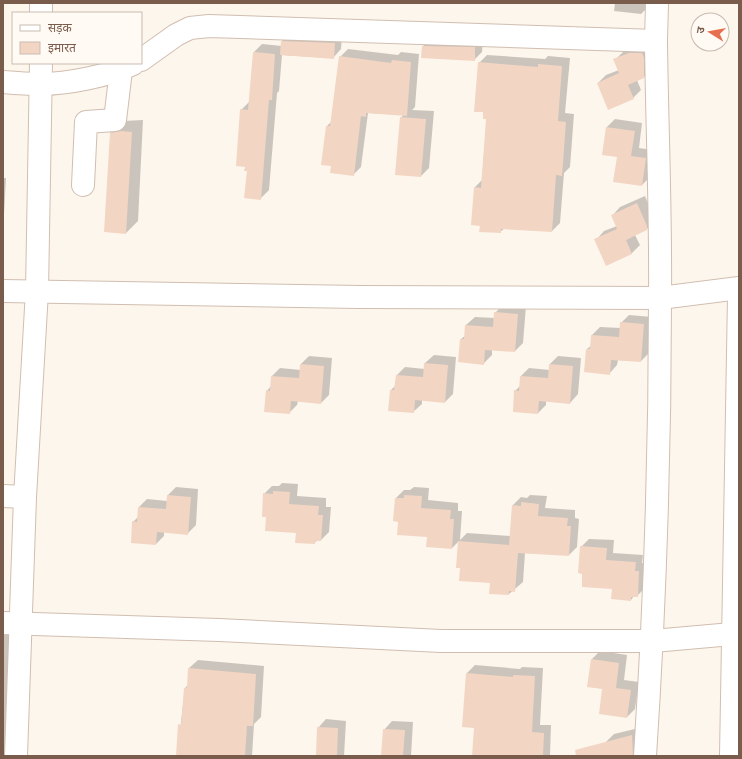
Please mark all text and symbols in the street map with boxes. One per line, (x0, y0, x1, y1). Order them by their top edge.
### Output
legend (12, 12, 142, 64)
north arrow (690, 12, 730, 52)
text: सड़क (48, 21, 73, 35)
text: उ (694, 25, 708, 35)
text: इमारत (48, 41, 77, 55)

